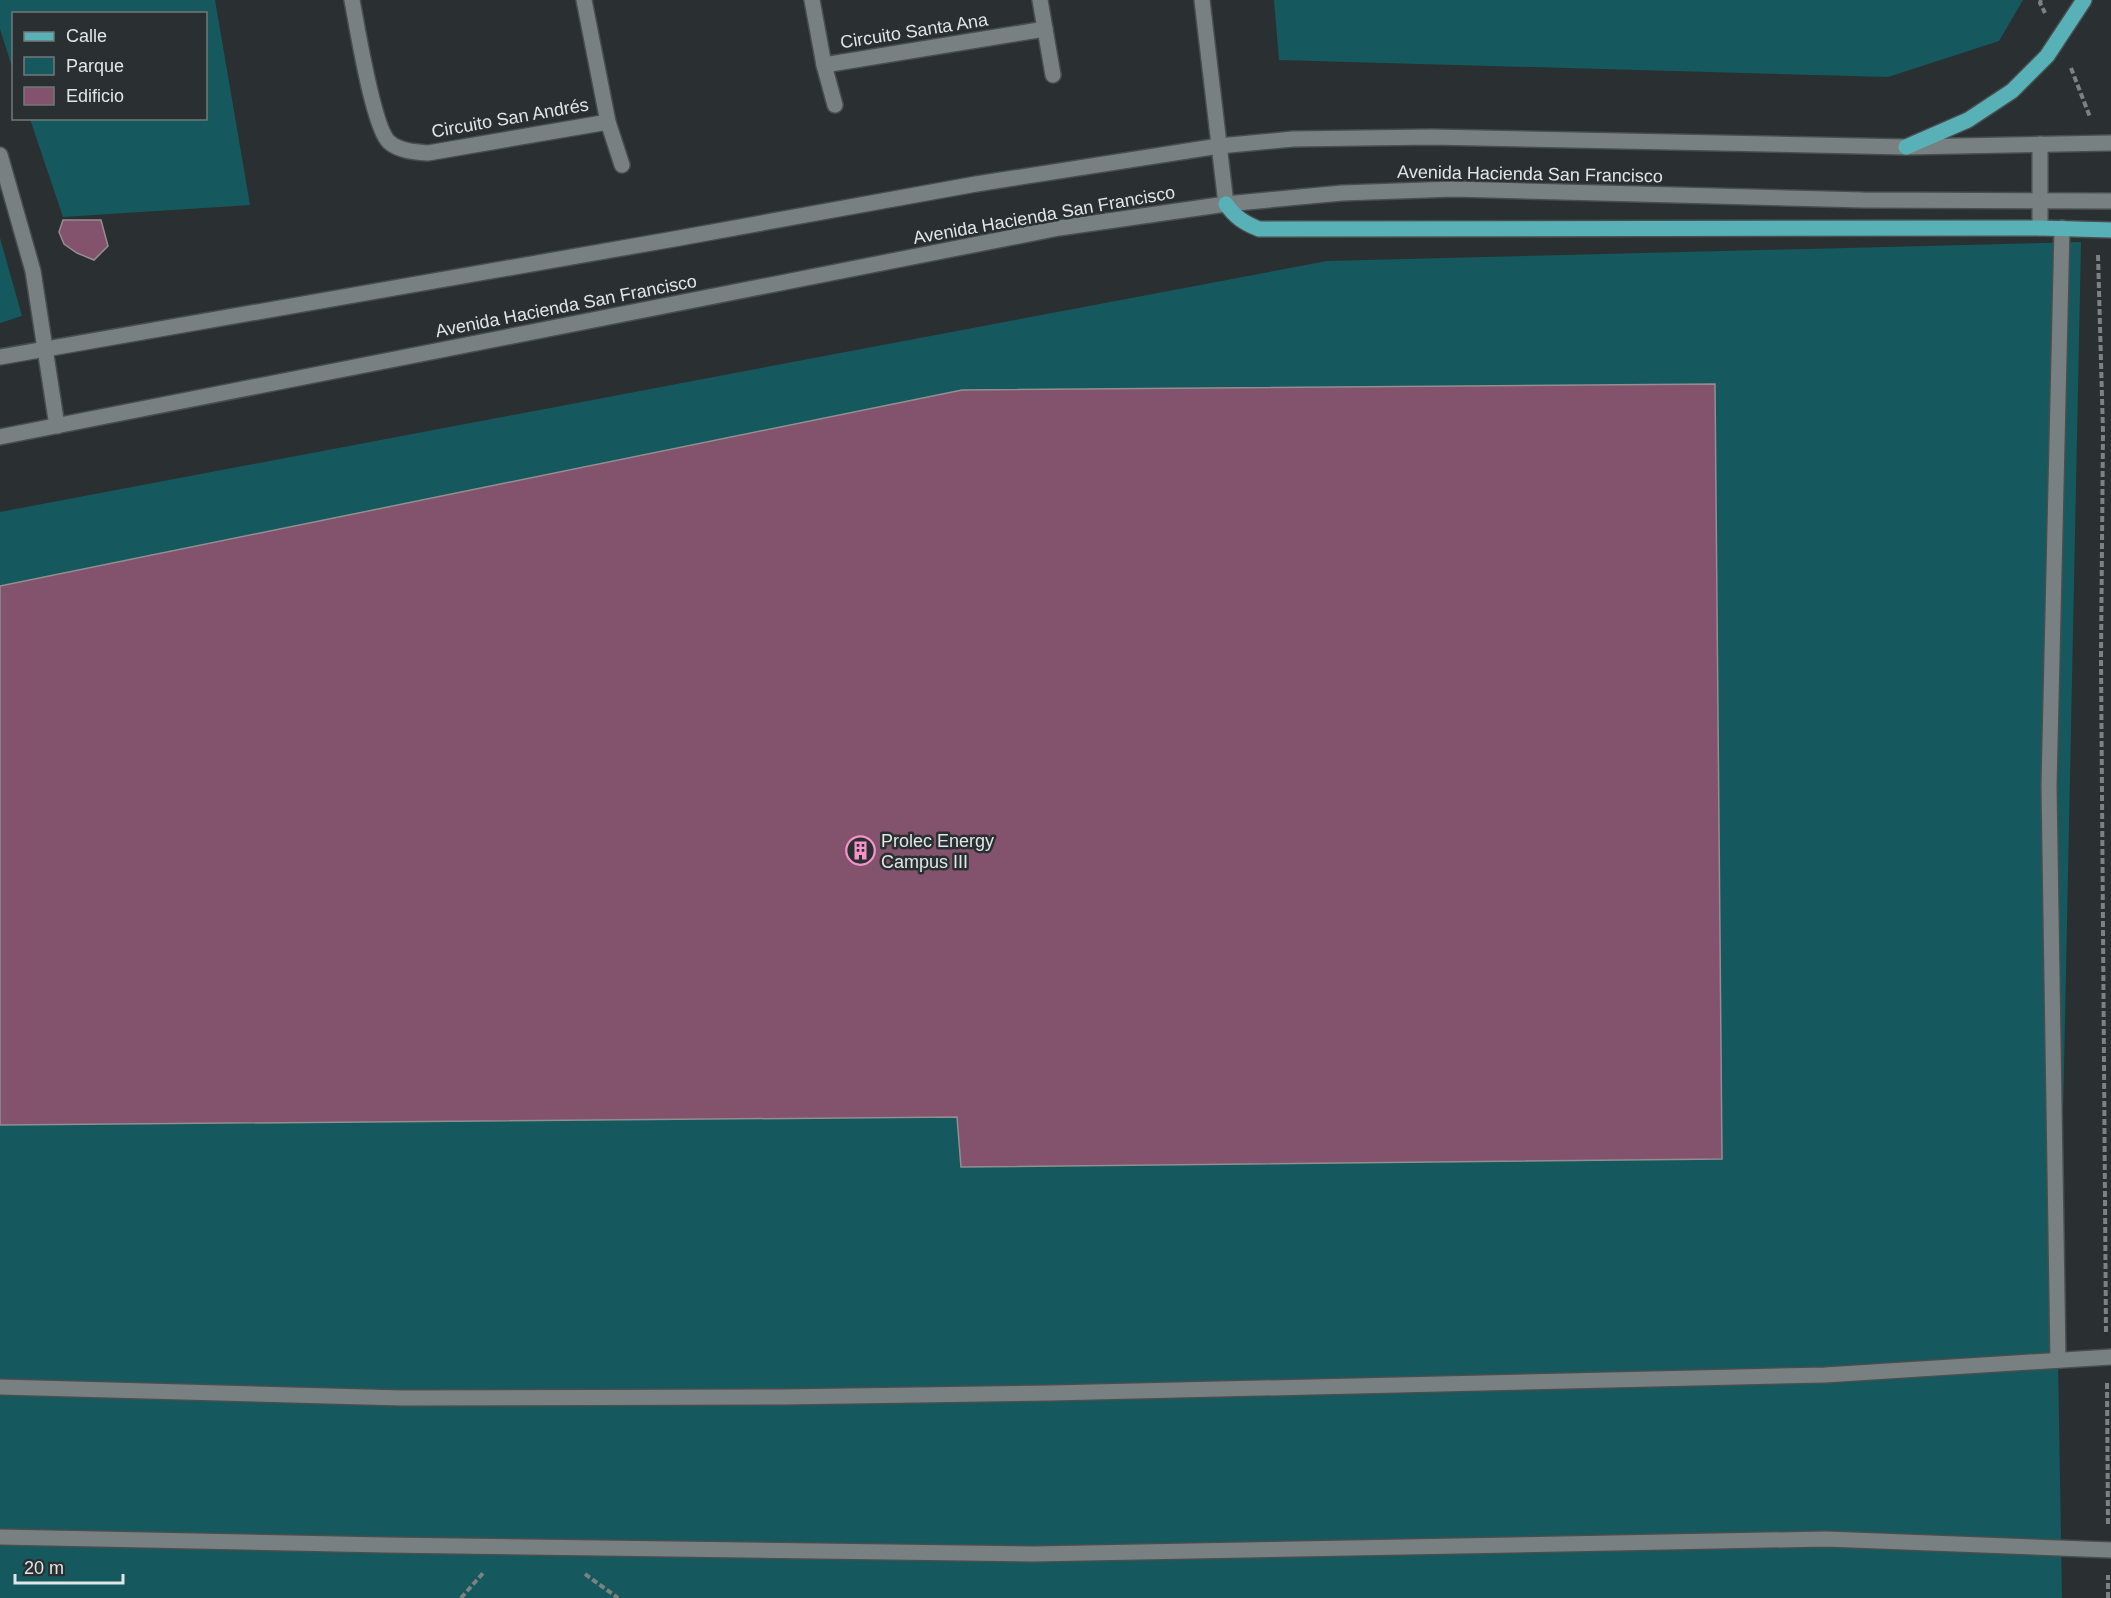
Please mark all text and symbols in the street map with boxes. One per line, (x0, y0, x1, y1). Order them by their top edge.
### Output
street label: Circuito Santa Ana (839, 9, 990, 53)
legend (12, 12, 207, 120)
text: Calle (66, 26, 107, 46)
text: Parque (66, 56, 124, 76)
text: Edificio (66, 86, 124, 106)
street label: Circuito San Andrés (430, 94, 590, 142)
street label: Avenida Hacienda San Francisco (1397, 162, 1663, 186)
street label: Avenida Hacienda San Francisco (911, 182, 1177, 248)
street label: Avenida Hacienda San Francisco (434, 271, 698, 341)
place label: Prolec Energy Campus III (881, 831, 994, 872)
building icon: Prolec Energy Campus III (844, 835, 876, 867)
scale bar (15, 1547, 123, 1585)
text: 20 m (24, 1558, 64, 1578)

